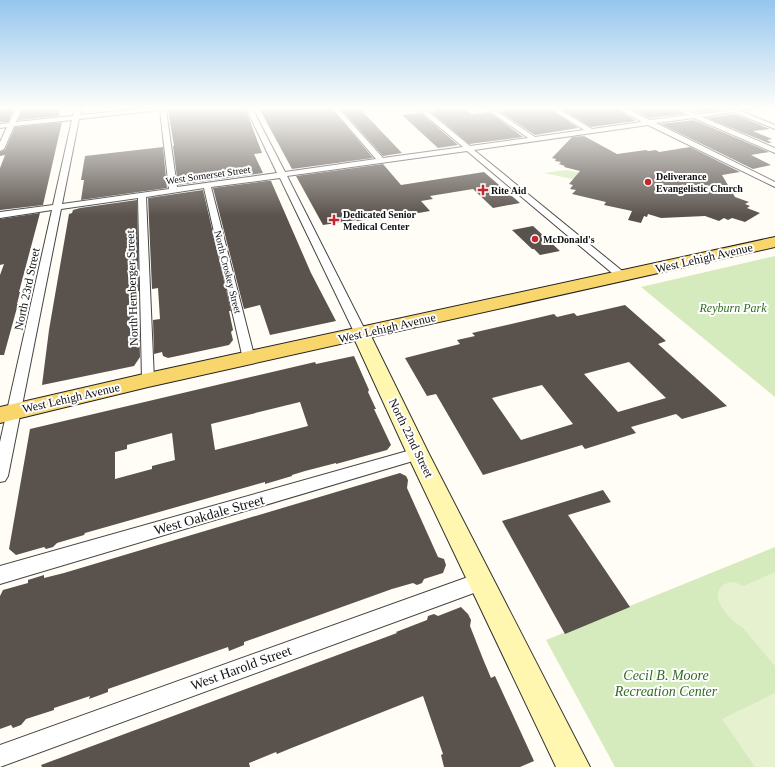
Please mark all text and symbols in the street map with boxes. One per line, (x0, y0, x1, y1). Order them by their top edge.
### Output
street label: West Somerset Street (165, 164, 251, 186)
place label: Deliverance Evangelistic Church (656, 171, 743, 194)
marker: Deliverance Evangelistic Church (643, 177, 653, 187)
marker: Rite Aid (478, 185, 488, 195)
place label: Rite Aid (491, 185, 527, 196)
place label: Dedicated Senior Medical Center (343, 209, 417, 232)
marker: Dedicated Senior Medical Center (328, 214, 340, 226)
street label: North Hemberger Street (123, 229, 141, 346)
street label: North Croskey Street (212, 229, 244, 315)
marker: McDonald's (530, 234, 540, 244)
place label: McDonald's (543, 234, 595, 245)
street label: West Lehigh Avenue (654, 240, 754, 276)
street label: North 23rd Street (11, 246, 43, 332)
park label: Reyburn Park (699, 301, 767, 315)
street label: West Lehigh Avenue (337, 310, 437, 346)
street label: West Lehigh Avenue (21, 380, 121, 416)
street label: North 22nd Street (386, 396, 436, 480)
street label: West Oakdale Street (152, 492, 266, 538)
street label: West Harold Street (189, 643, 294, 693)
park label: Cecil B. Moore Recreation Center (614, 668, 718, 699)

